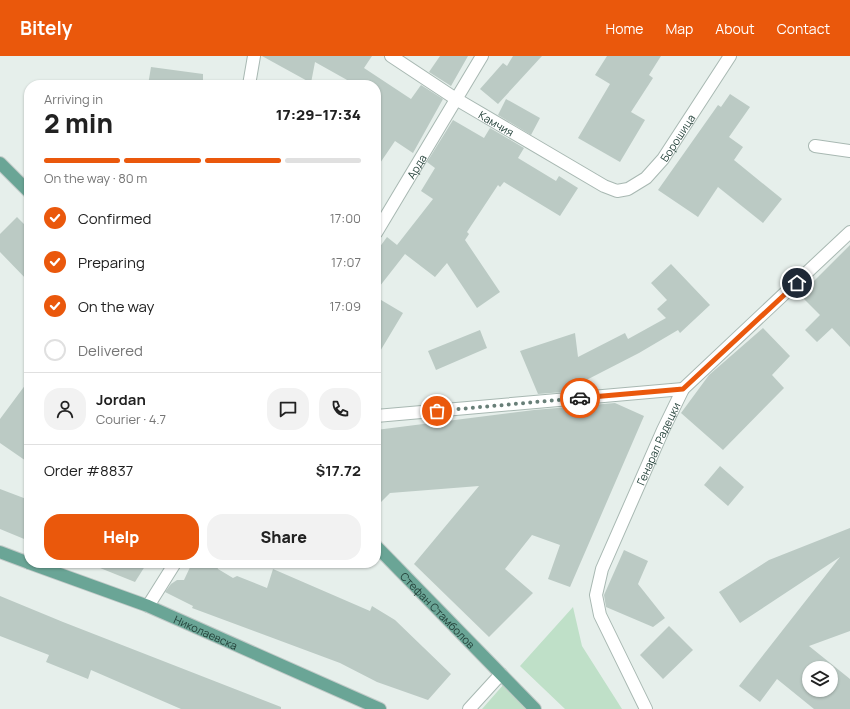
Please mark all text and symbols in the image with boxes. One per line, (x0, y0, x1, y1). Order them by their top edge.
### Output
text: Bitely (20, 15, 72, 41)
text: Home (606, 19, 643, 38)
text: Map (665, 19, 693, 38)
text: About (715, 19, 755, 38)
text: Contact (777, 19, 830, 38)
text: Arriving in (44, 90, 103, 108)
text: 17:29–17:34 (276, 104, 361, 125)
text: 2 min (44, 105, 113, 141)
street label: Камчия (476, 107, 517, 139)
street label: Борошица (656, 111, 698, 164)
street label: Арда (403, 151, 429, 181)
text: On the way · 80 m (44, 169, 147, 187)
icon: check (44, 207, 66, 229)
text: Confirmed (78, 208, 151, 229)
text: 17:00 (330, 209, 361, 227)
icon: check (44, 251, 66, 273)
text: Preparing (78, 252, 145, 273)
text: 17:07 (331, 253, 361, 271)
pin (780, 266, 814, 300)
icon: home (786, 272, 808, 294)
icon: check (44, 295, 66, 317)
text: On the way (78, 296, 154, 317)
text: 17:09 (330, 297, 361, 315)
text: Delivered (78, 340, 143, 361)
courier (560, 378, 600, 418)
icon: car (569, 387, 591, 409)
button: person (44, 388, 86, 430)
button: chat (267, 388, 309, 430)
button: phone (319, 388, 361, 430)
text: Jordan (96, 389, 146, 410)
pin (420, 394, 454, 428)
street label: Генарал Радецки (632, 399, 683, 487)
icon: bag (426, 400, 448, 422)
text: Courier · 4.7 (96, 410, 166, 428)
text: Order #8837 (44, 460, 133, 481)
text: $17.72 (316, 460, 361, 481)
button: Help (44, 514, 199, 560)
button: Share (207, 514, 361, 560)
street label: Стефан Стамболов (397, 568, 479, 651)
street label: Николаевска (172, 611, 240, 652)
map controls (802, 661, 838, 697)
button: layers (802, 661, 838, 697)

